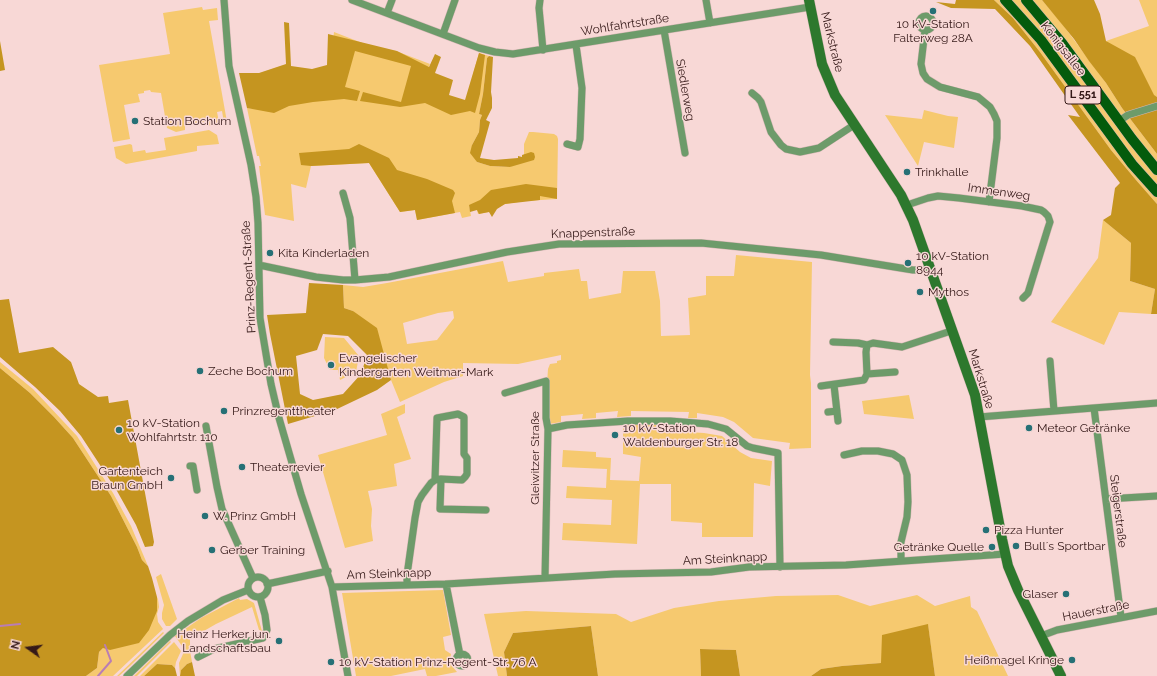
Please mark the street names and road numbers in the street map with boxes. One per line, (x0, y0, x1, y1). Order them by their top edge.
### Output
street label: Markstraße (818, 10, 846, 74)
street label: Wohlfahrtstraße (580, 11, 670, 39)
street label: Königsallee (1037, 19, 1089, 79)
street label: Siedlerweg (672, 58, 698, 122)
road number: L 551 (1065, 86, 1101, 104)
street label: Immenweg (967, 180, 1031, 204)
street label: Prinz-Regent-Straße (239, 220, 259, 334)
street label: Knappenstraße (551, 224, 635, 242)
street label: Markstraße (965, 347, 997, 411)
street label: Gleiwitzer Straße (528, 411, 542, 505)
street label: Steigerstraße (1106, 474, 1130, 548)
street label: Am Steinknapp (682, 550, 768, 568)
street label: Am Steinknapp (346, 565, 432, 583)
street label: Hauerstraße (1061, 597, 1131, 625)

